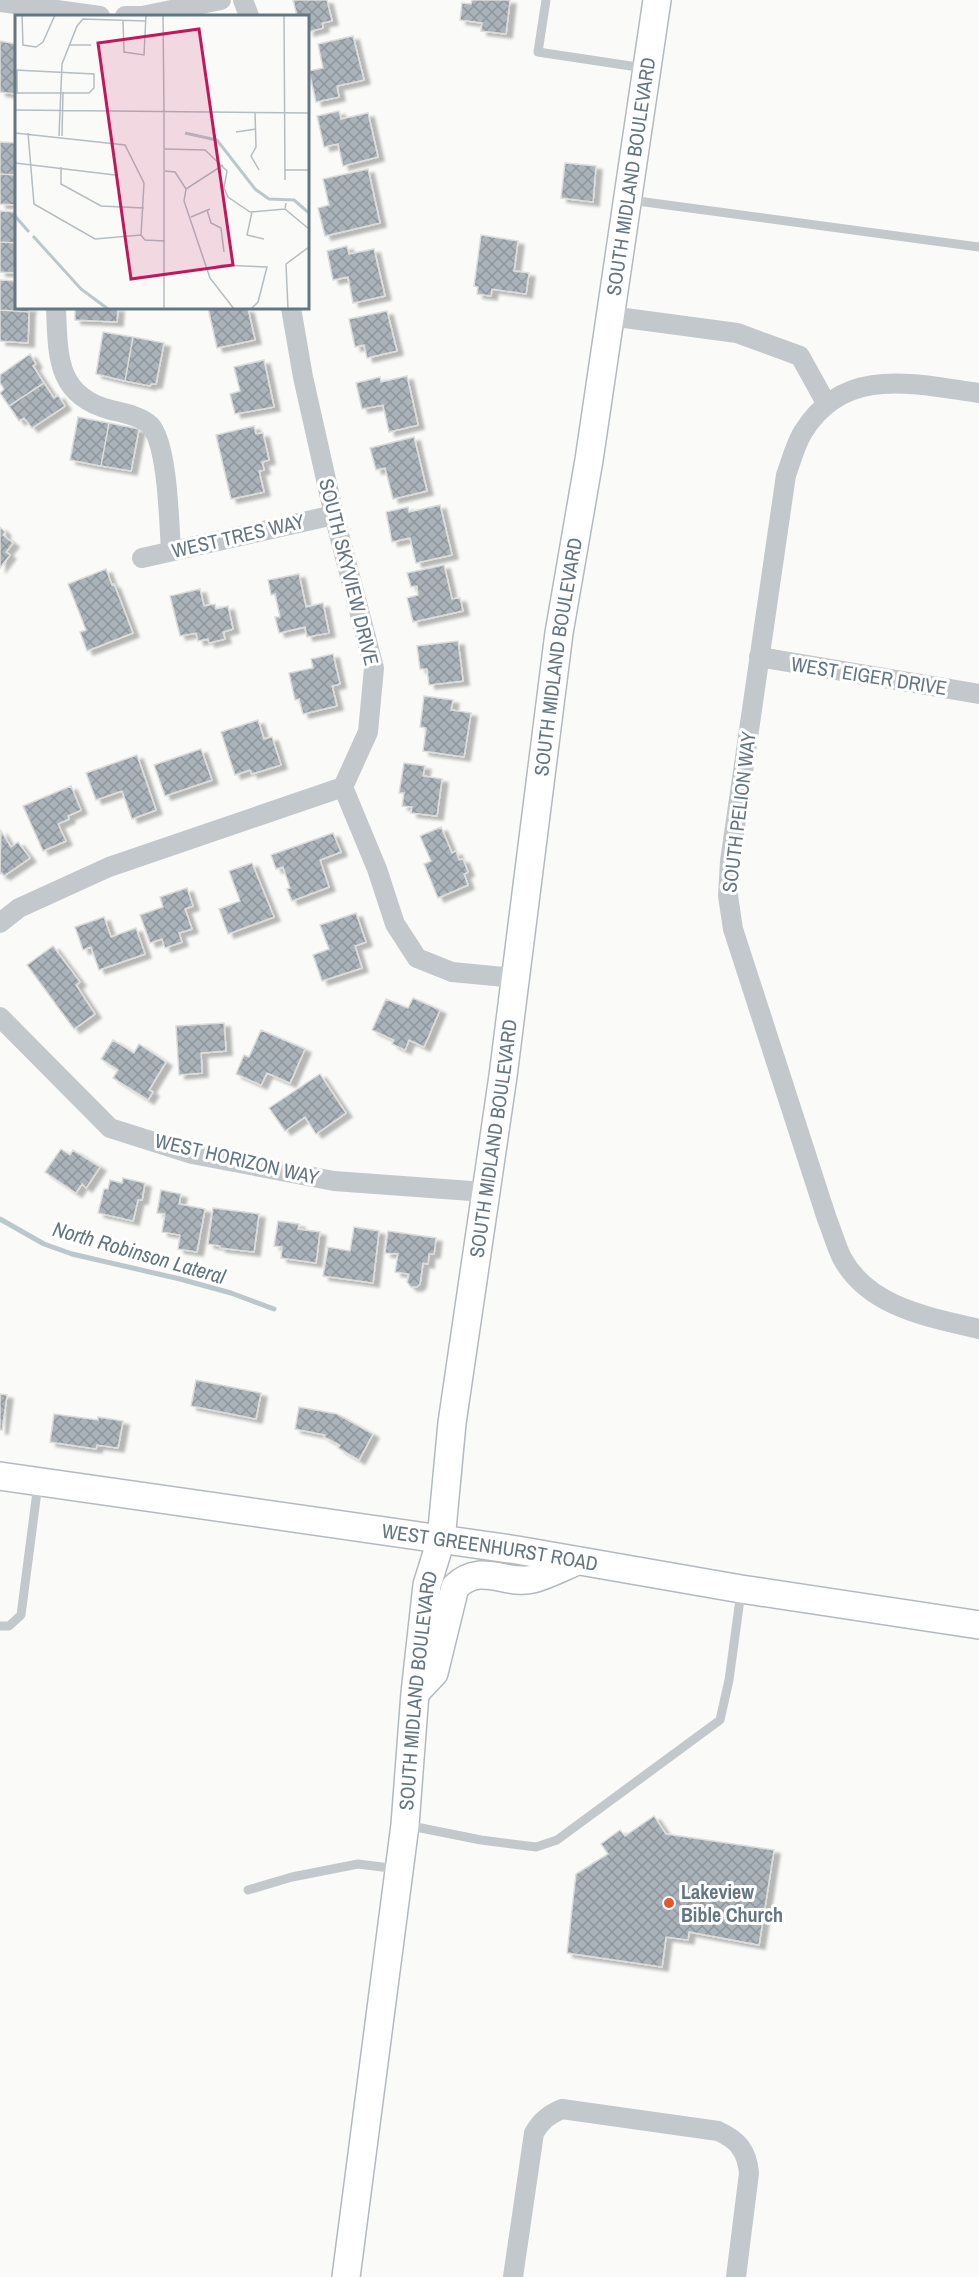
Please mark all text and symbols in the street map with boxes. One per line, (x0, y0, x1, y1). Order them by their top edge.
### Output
inset map (15, 15, 309, 309)
street label: SOUTH MIDLAND BOULEVARD (599, 55, 661, 297)
street label: SOUTH SKYVIEW DRIVE (313, 476, 386, 668)
street label: WEST TRES WAY (169, 507, 307, 564)
street label: SOUTH MIDLAND BOULEVARD (527, 536, 588, 777)
street label: WEST EIGER DRIVE (789, 650, 949, 701)
street label: SOUTH PELION WAY (715, 730, 762, 894)
street label: SOUTH MIDLAND BOULEVARD (462, 1018, 523, 1259)
street label: WEST HORIZON WAY (153, 1127, 322, 1191)
water label: North Robinson Lateral (50, 1214, 230, 1291)
street label: WEST GREENHURST ROAD (380, 1517, 600, 1577)
street label: SOUTH MIDLAND BOULEVARD (392, 1567, 444, 1811)
place label: Lakeview Bible Church (681, 1878, 783, 1928)
marker: Lakeview Bible Church (662, 1896, 676, 1910)

